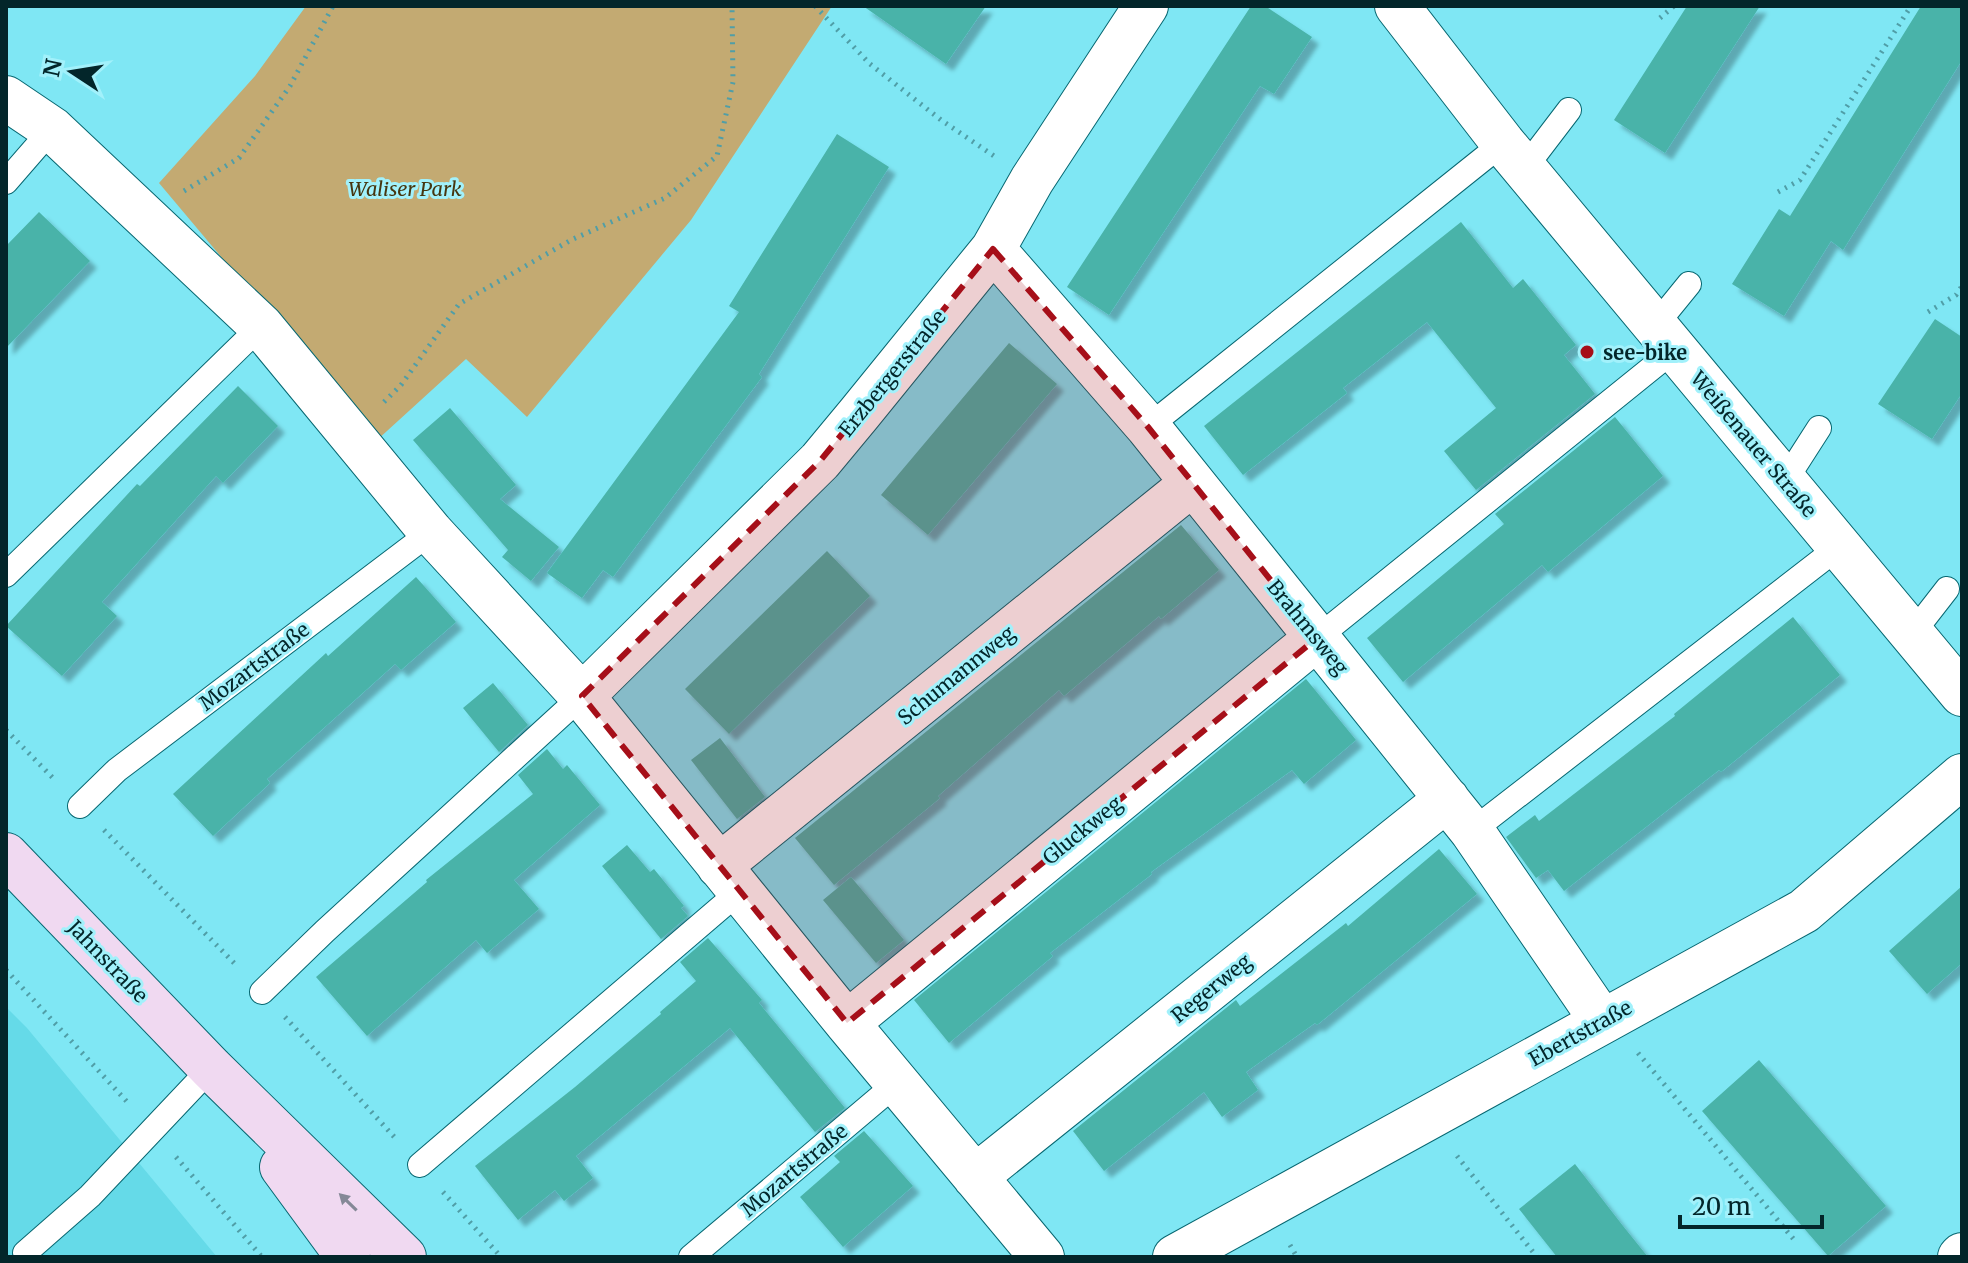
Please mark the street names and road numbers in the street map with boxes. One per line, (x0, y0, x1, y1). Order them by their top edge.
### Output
street label: Erzbergerstraße (833, 305, 951, 441)
street label: Weißenauer Straße (1685, 365, 1822, 522)
street label: Brahmsweg (1262, 574, 1354, 680)
street label: Mozartstraße (194, 617, 314, 715)
street label: Schumannweg (892, 620, 1020, 730)
street label: Gluckweg (1037, 790, 1127, 870)
street label: Jahnstraße (62, 914, 153, 1007)
street label: Regerweg (1166, 948, 1256, 1028)
street label: Ebertstraße (1524, 995, 1636, 1071)
street label: Mozartstraße (736, 1118, 852, 1222)

